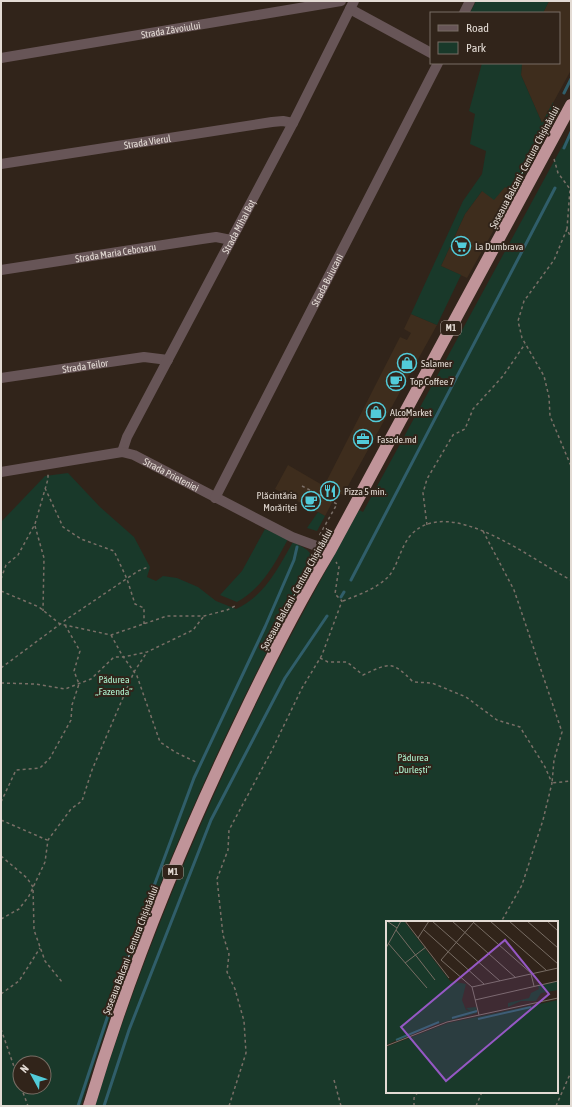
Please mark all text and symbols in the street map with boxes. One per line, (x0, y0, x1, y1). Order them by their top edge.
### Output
legend (430, 12, 560, 64)
street label: Strada Zăvoiului (140, 20, 201, 40)
text: Road (466, 21, 489, 35)
text: Park (466, 41, 487, 55)
street label: Șoseaua Balcani - Centura Chișinăului (487, 104, 561, 230)
street label: Strada Vierul (123, 133, 172, 151)
street label: Strada Mihai Boț (220, 198, 258, 256)
supermarket icon: La Dumbrava (450, 235, 472, 257)
street label: Strada Maria Cebotaru (74, 241, 157, 264)
place label: La Dumbrava (475, 241, 524, 252)
street label: Strada Buiucani (309, 252, 345, 308)
road number: M1 (441, 321, 461, 335)
shop icon: Salamer (396, 352, 418, 374)
street label: Strada Teilor (62, 357, 110, 375)
place label: Salamer (421, 358, 453, 369)
cafe icon: Top Coffee 7 (385, 370, 407, 392)
place label: Top Coffee 7 (410, 376, 455, 387)
shop icon: AlcoMarket (365, 401, 387, 423)
place label: AlcoMarket (390, 407, 432, 418)
office icon: Fasade.md (352, 428, 374, 450)
place label: Fasade.md (377, 434, 417, 445)
street label: Strada Prieteniei (141, 456, 201, 494)
restaurant icon: Pizza 5 min. (319, 480, 341, 502)
place label: Pizza 5 min. (344, 486, 387, 497)
place label: Plăcintăria Morăriței (257, 490, 297, 513)
cafe icon: Plăcintăria Morăriței (300, 490, 322, 512)
street label: Șoseaua Balcani - Centura Chișinăului (258, 527, 334, 652)
park label: Pădurea „Fazenda” (95, 674, 133, 697)
park label: Pădurea „Durlești” (395, 752, 432, 775)
road number: M1 (163, 865, 183, 879)
street label: Șoseaua Balcani - Centura Chișinăului (101, 884, 160, 1016)
inset map (386, 921, 558, 1093)
north arrow (12, 1055, 52, 1095)
text: N (18, 1062, 31, 1075)

